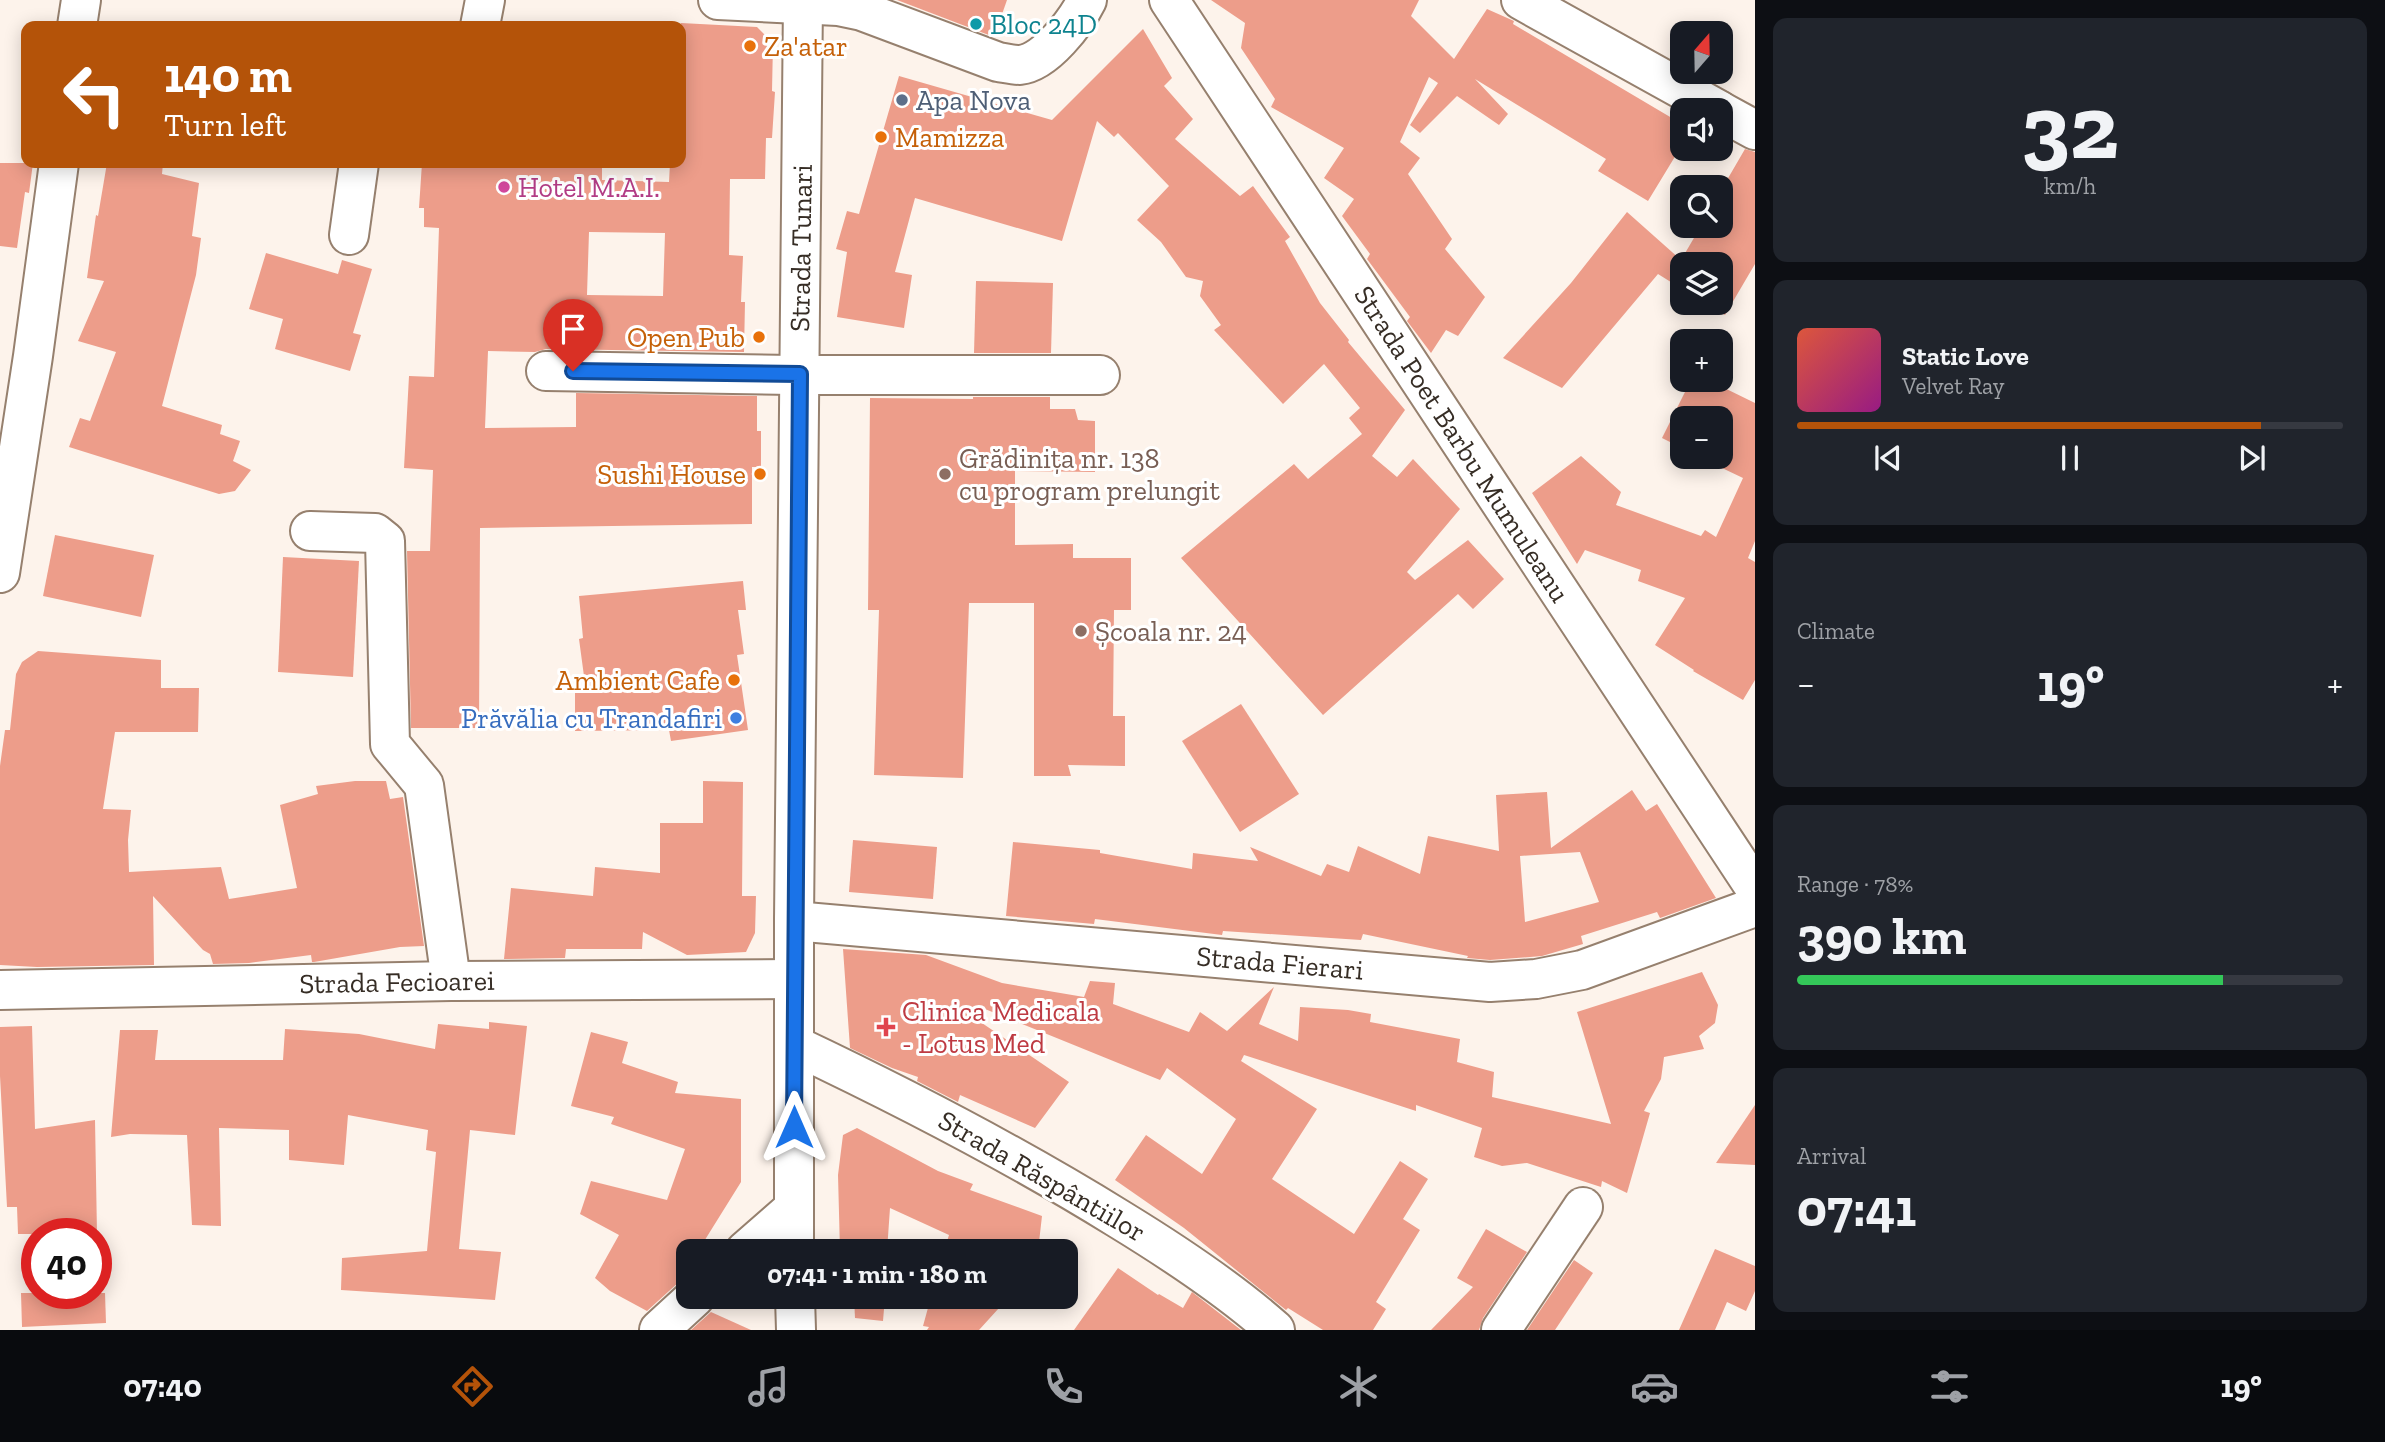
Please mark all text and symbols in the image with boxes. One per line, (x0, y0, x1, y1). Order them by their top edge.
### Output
place label: Bloc 24D (990, 8, 1097, 41)
marker: Bloc 24D (968, 16, 984, 32)
north arrow (1670, 21, 1732, 84)
map controls (1670, 21, 1733, 469)
place label: Za'atar (764, 30, 848, 63)
marker: Za'atar (742, 38, 758, 54)
text: 140 m (164, 46, 292, 105)
icon: left (49, 49, 140, 140)
text: 32 (2021, 72, 2119, 181)
place label: Apa Nova (916, 84, 1032, 117)
marker: Apa Nova (894, 92, 910, 108)
button: sound (1670, 98, 1733, 161)
text: Turn left (164, 106, 286, 144)
place label: Mamizza (895, 121, 1005, 154)
marker: Mamizza (873, 129, 889, 145)
street label: Strada Tunari (783, 164, 819, 332)
place label: Hotel M.A.I. (518, 171, 660, 204)
text: km/h (2044, 172, 2096, 200)
button: search (1670, 175, 1733, 238)
marker: Hotel M.A.I. (496, 179, 512, 195)
button: layers (1670, 252, 1733, 315)
street label: Strada Poet Barbu Mumuleanu (1347, 280, 1577, 609)
pin (543, 299, 603, 371)
icon: arrive (554, 310, 592, 348)
place label: Open Pub (627, 321, 745, 354)
marker: Open Pub (751, 329, 767, 345)
button: + (1670, 329, 1733, 392)
text: Static Love (1902, 340, 2029, 372)
text: Velvet Ray (1902, 372, 2004, 400)
button: − (1670, 406, 1733, 469)
icon: previous (1869, 439, 1907, 477)
icon: pause (2051, 439, 2089, 477)
icon: next (2233, 439, 2271, 477)
place label: Grădinița nr. 138 cu program prelungit (959, 442, 1220, 507)
place label: Sushi House (597, 458, 746, 491)
marker: Sushi House (752, 466, 768, 482)
marker: Grădinița nr. 138 cu program prelungit (937, 466, 953, 482)
place label: Școala nr. 24 (1095, 615, 1247, 648)
text: Climate (1797, 617, 1875, 645)
marker: Școala nr. 24 (1073, 623, 1089, 639)
text: 19° (2037, 652, 2104, 714)
text: − (1797, 661, 1815, 707)
text: + (2327, 661, 2343, 707)
place label: Ambient Cafe (555, 664, 720, 697)
marker: Ambient Cafe (726, 672, 742, 688)
place label: Prăvălia cu Trandafiri (461, 702, 722, 735)
marker: Prăvălia cu Trandafiri (728, 710, 744, 726)
text: Range · 78% (1797, 870, 1913, 898)
text: 390 km (1797, 905, 1967, 967)
street label: Strada Fierari (1195, 939, 1365, 987)
street label: Strada Fecioarei (299, 964, 495, 1000)
place label: Clinica Medicala - Lotus Med (902, 995, 1100, 1060)
marker: Clinica Medicala - Lotus Med (876, 1017, 896, 1037)
position arrow (757, 1090, 831, 1164)
street label: Strada Răspântiilor (933, 1103, 1151, 1249)
text: Arrival (1797, 1142, 1866, 1170)
text: 07:41 (1797, 1177, 1916, 1239)
speed limit sign: 40 (21, 1218, 112, 1309)
text: 07:41 · 1 min · 180 m (767, 1258, 987, 1290)
icon: directions (448, 1362, 497, 1411)
icon: music (744, 1362, 793, 1411)
icon: phone (1039, 1362, 1088, 1411)
icon: climate (1334, 1362, 1383, 1411)
icon: car (1630, 1362, 1679, 1411)
icon: filters (1925, 1362, 1974, 1411)
text: 07:40 (123, 1367, 202, 1405)
text: 19° (2220, 1367, 2262, 1405)

